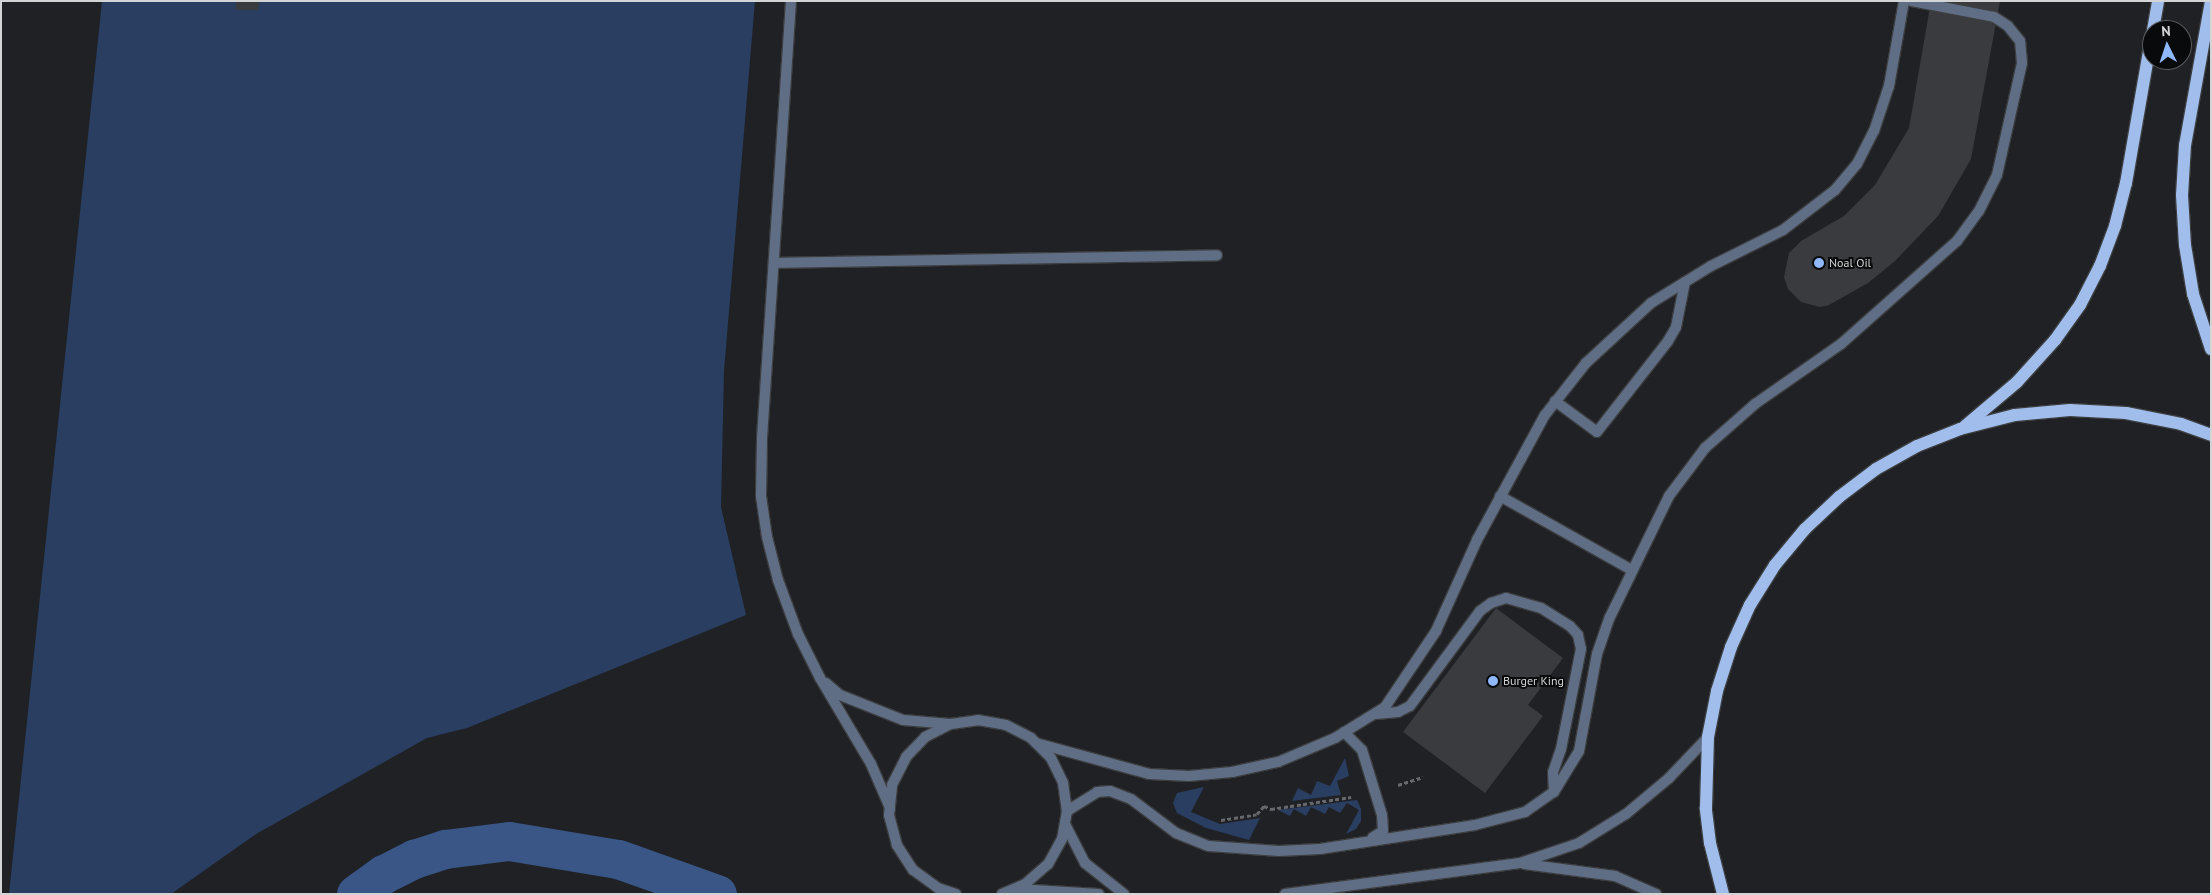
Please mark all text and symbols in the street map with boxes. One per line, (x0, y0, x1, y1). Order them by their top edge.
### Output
north arrow (2142, 20, 2192, 70)
text: N (2161, 22, 2171, 40)
place label: Noal Oil (1829, 256, 1871, 270)
marker: Noal Oil (1813, 257, 1825, 269)
place label: Burger King (1503, 674, 1564, 688)
marker: Burger King (1487, 675, 1499, 687)

